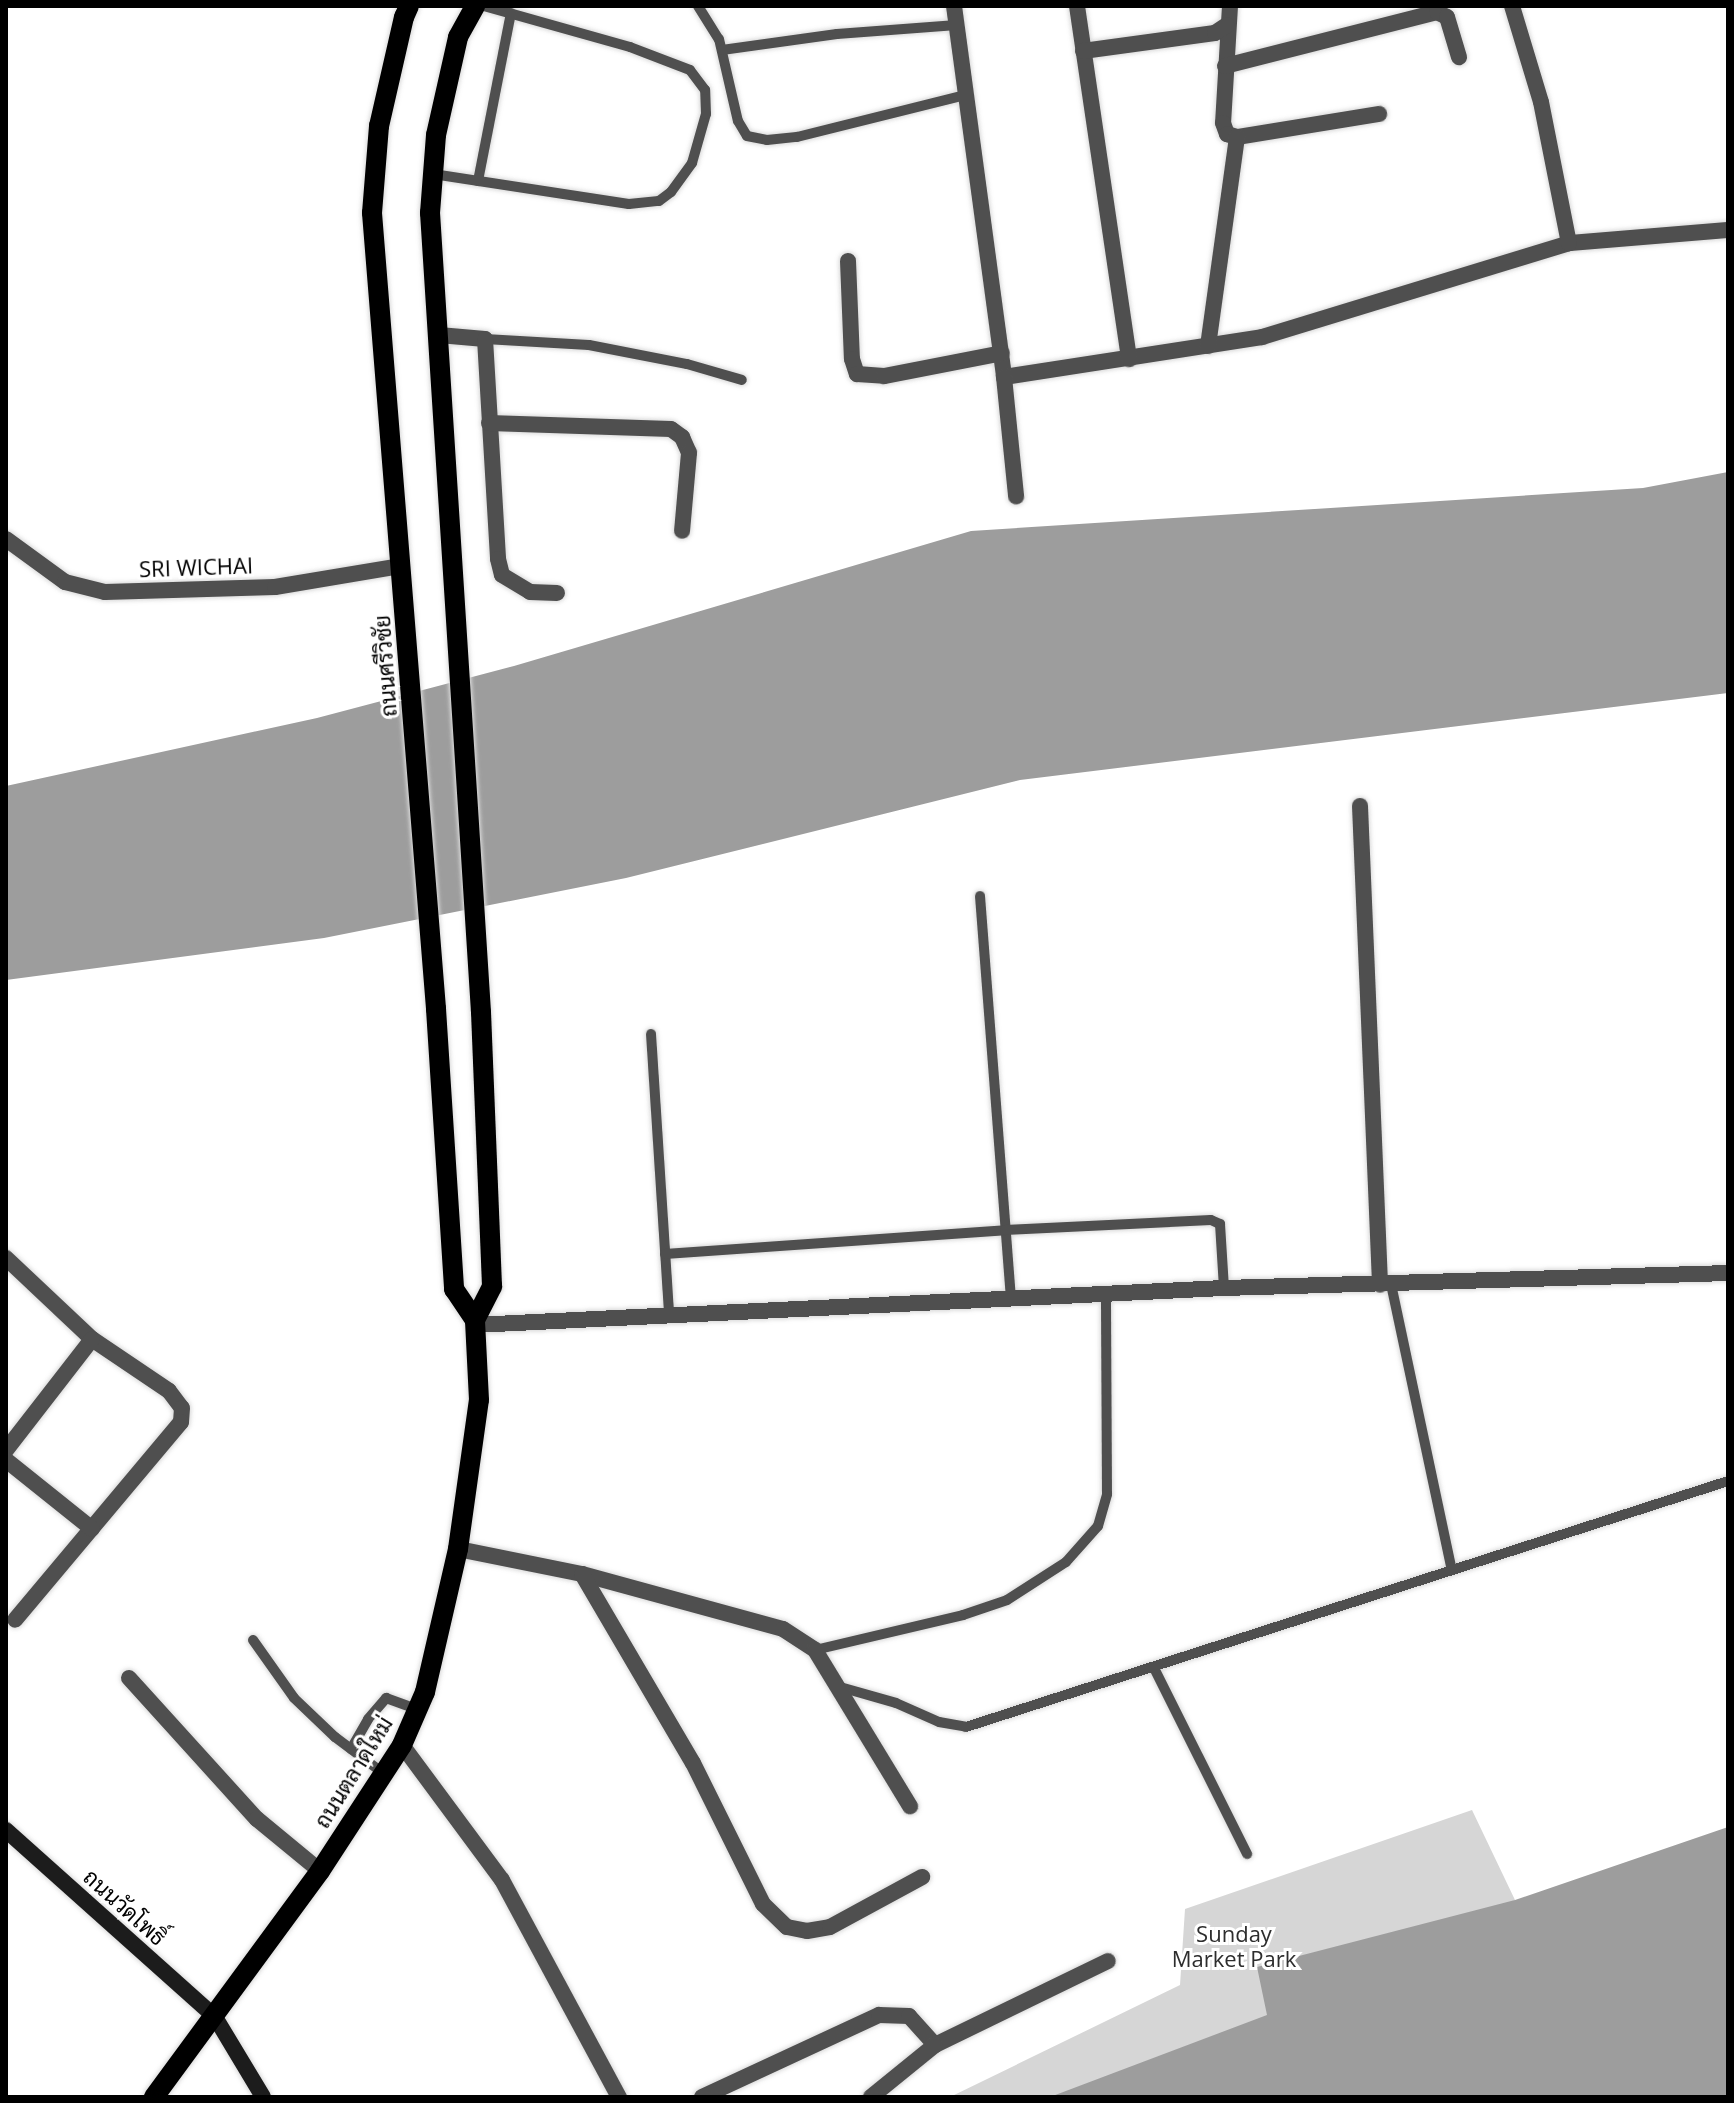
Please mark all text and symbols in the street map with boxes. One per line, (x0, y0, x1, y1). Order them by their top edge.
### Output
street label: SRI WICHAI (139, 552, 253, 582)
street label: ถนนศรีวิชัย (368, 614, 402, 718)
street label: ถนนตลาดใหม่ (308, 1711, 398, 1833)
street label: ถนนวัดโพธิ์ (79, 1863, 171, 1951)
park label: Sunday Market Park (1172, 1920, 1296, 1972)

